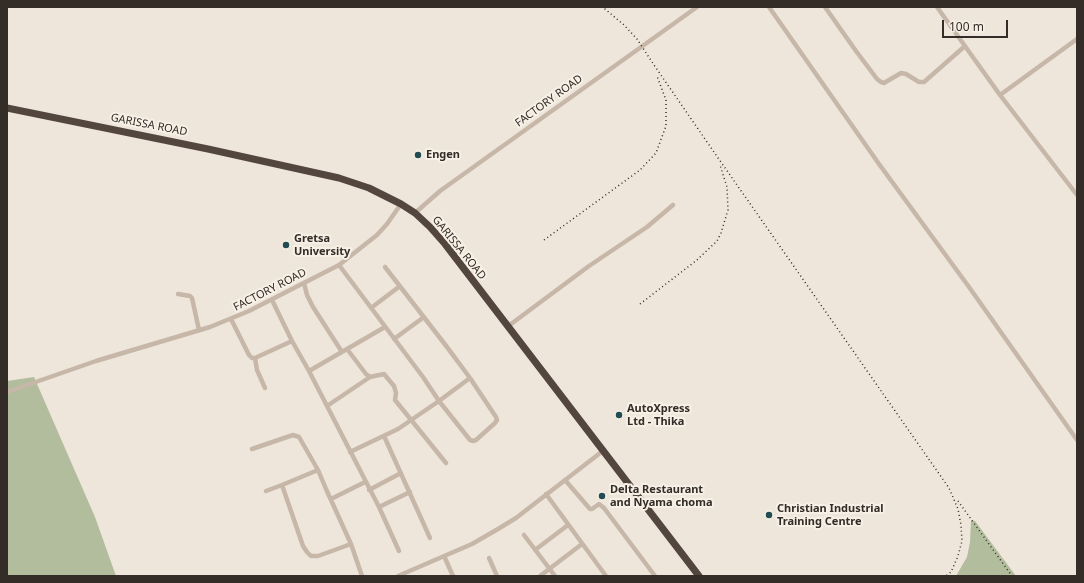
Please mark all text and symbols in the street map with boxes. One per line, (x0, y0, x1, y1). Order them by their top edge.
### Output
scale bar (944, 12, 1010, 38)
text: 100 m (949, 18, 984, 35)
street label: FACTORY ROAD (513, 72, 585, 130)
street label: GARISSA ROAD (110, 111, 188, 139)
place label: Engen (426, 148, 460, 162)
marker: Engen (413, 150, 423, 160)
street label: GARISSA ROAD (429, 214, 489, 282)
place label: Gretsa University (294, 232, 350, 258)
marker: Gretsa University (281, 240, 291, 250)
street label: FACTORY ROAD (231, 266, 309, 314)
place label: AutoXpress Ltd - Thika (627, 402, 690, 428)
marker: AutoXpress Ltd - Thika (614, 410, 624, 420)
place label: Delta Restaurant and Nyama choma (610, 483, 713, 509)
marker: Delta Restaurant and Nyama choma (597, 491, 607, 501)
place label: Christian Industrial Training Centre (777, 502, 884, 528)
marker: Christian Industrial Training Centre (764, 510, 774, 520)

